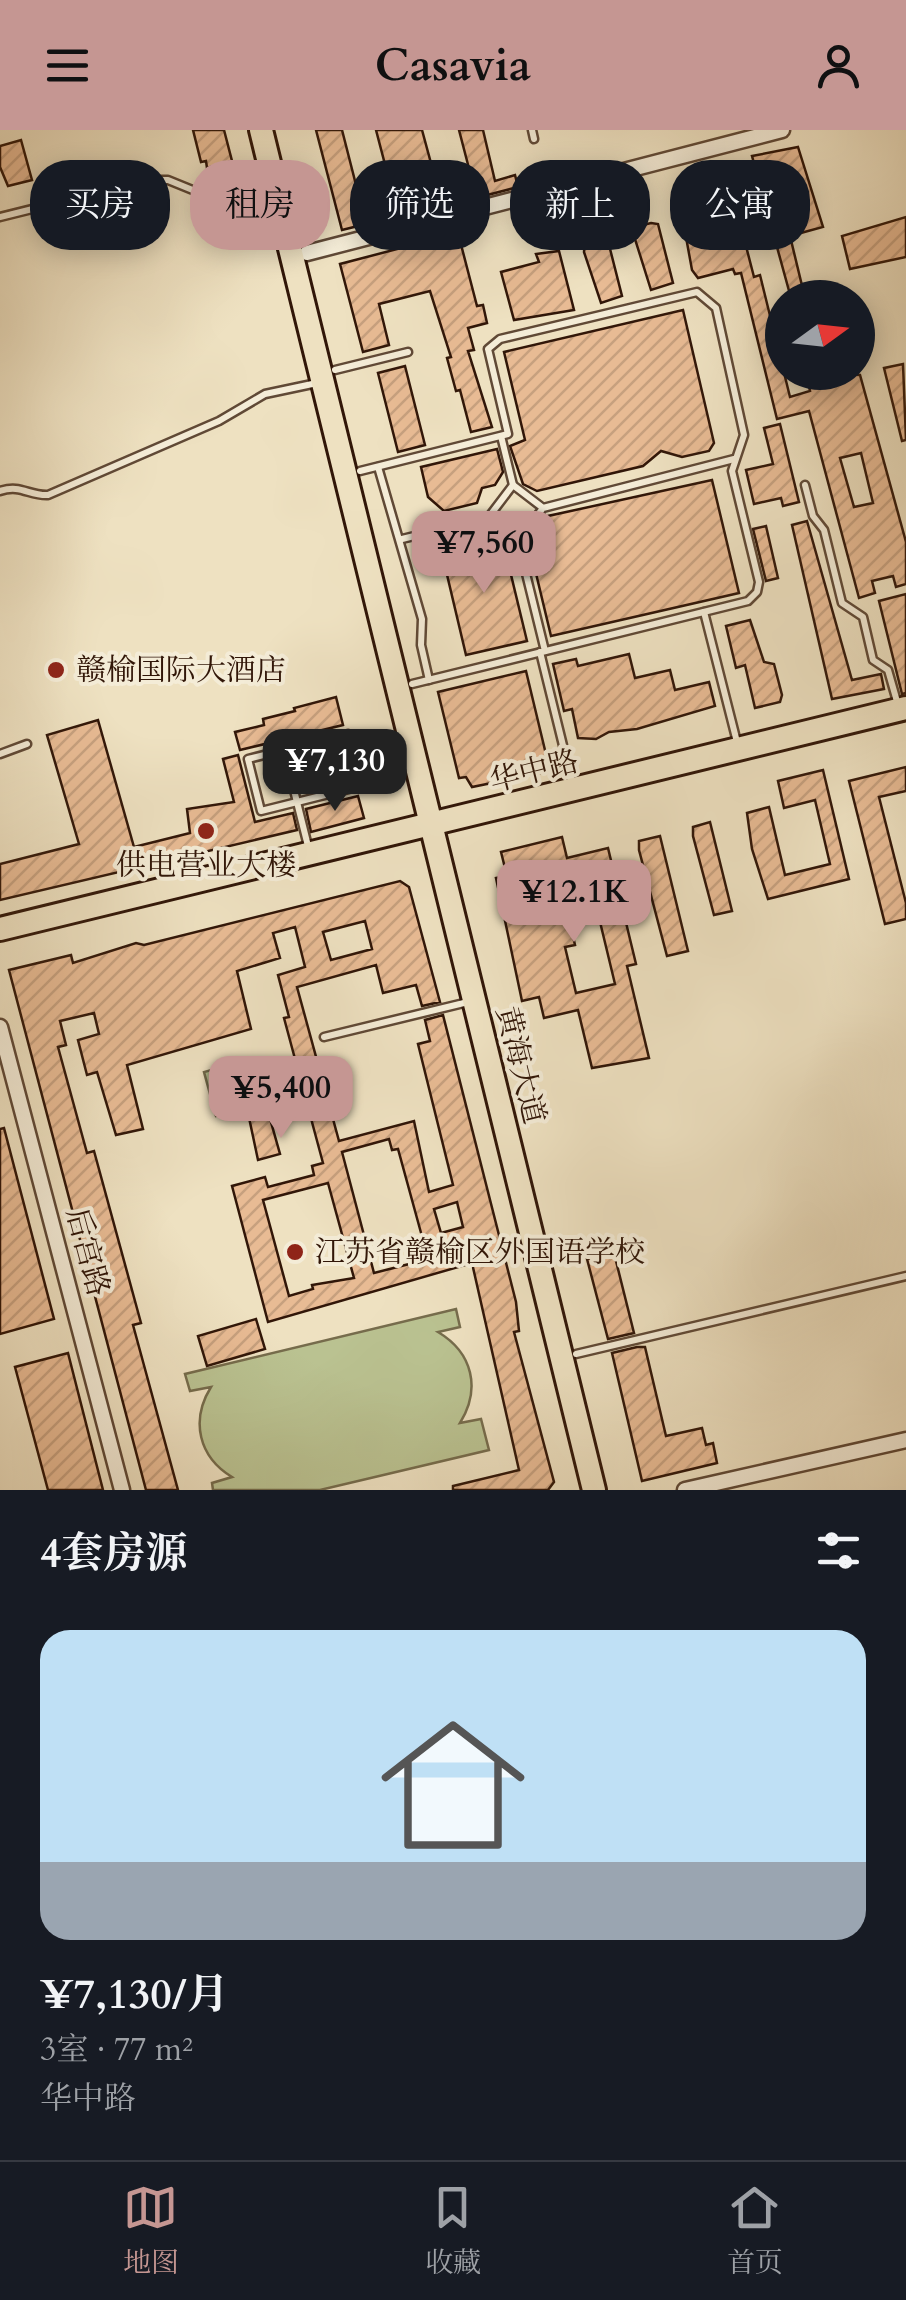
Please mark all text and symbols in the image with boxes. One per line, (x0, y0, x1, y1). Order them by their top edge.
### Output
text: Casavia (375, 35, 531, 96)
icon: menu (40, 38, 95, 93)
icon: person (811, 38, 866, 93)
chip: 买房 (30, 160, 170, 250)
chip: 租房 (190, 160, 330, 250)
chip: 筛选 (350, 160, 490, 250)
chip: 新上 (510, 160, 650, 250)
chip: 公寓 (670, 160, 810, 250)
north arrow (765, 280, 875, 390)
map controls (765, 280, 875, 390)
pin: ¥7,560 (403, 511, 565, 596)
text: ¥7,560 (434, 521, 534, 565)
place label: 赣榆国际大酒店 (76, 650, 286, 691)
marker: 赣榆国际大酒店 (45, 659, 67, 681)
pin: ¥7,130 (254, 729, 416, 814)
text: ¥7,130 (285, 739, 385, 783)
street label: 华中路 (485, 741, 583, 802)
marker: 供电营业大楼 (195, 820, 217, 842)
place label: 供电营业大楼 (116, 845, 296, 886)
pin: ¥12.1K (493, 860, 655, 945)
text: ¥12.1K (519, 870, 629, 914)
street label: 黄海大道 (486, 1002, 555, 1128)
pin: ¥5,400 (200, 1056, 362, 1141)
text: ¥5,400 (231, 1066, 331, 1110)
street label: 后宫路 (56, 1203, 119, 1301)
place label: 江苏省赣榆区外国语学校 (315, 1232, 645, 1273)
marker: 江苏省赣榆区外国语学校 (284, 1241, 306, 1263)
icon: filters (811, 1523, 866, 1578)
text: 4套房源 (40, 1525, 188, 1582)
icon: home (363, 1695, 543, 1875)
text: ¥7,130/月 (40, 1966, 229, 2023)
text: 3室 · 77 m² (40, 2028, 193, 2072)
text: 华中路 (40, 2077, 136, 2121)
tab: 地图 (123, 2180, 179, 2282)
tab: 收藏 (425, 2180, 481, 2282)
tab: 首页 (727, 2180, 783, 2282)

